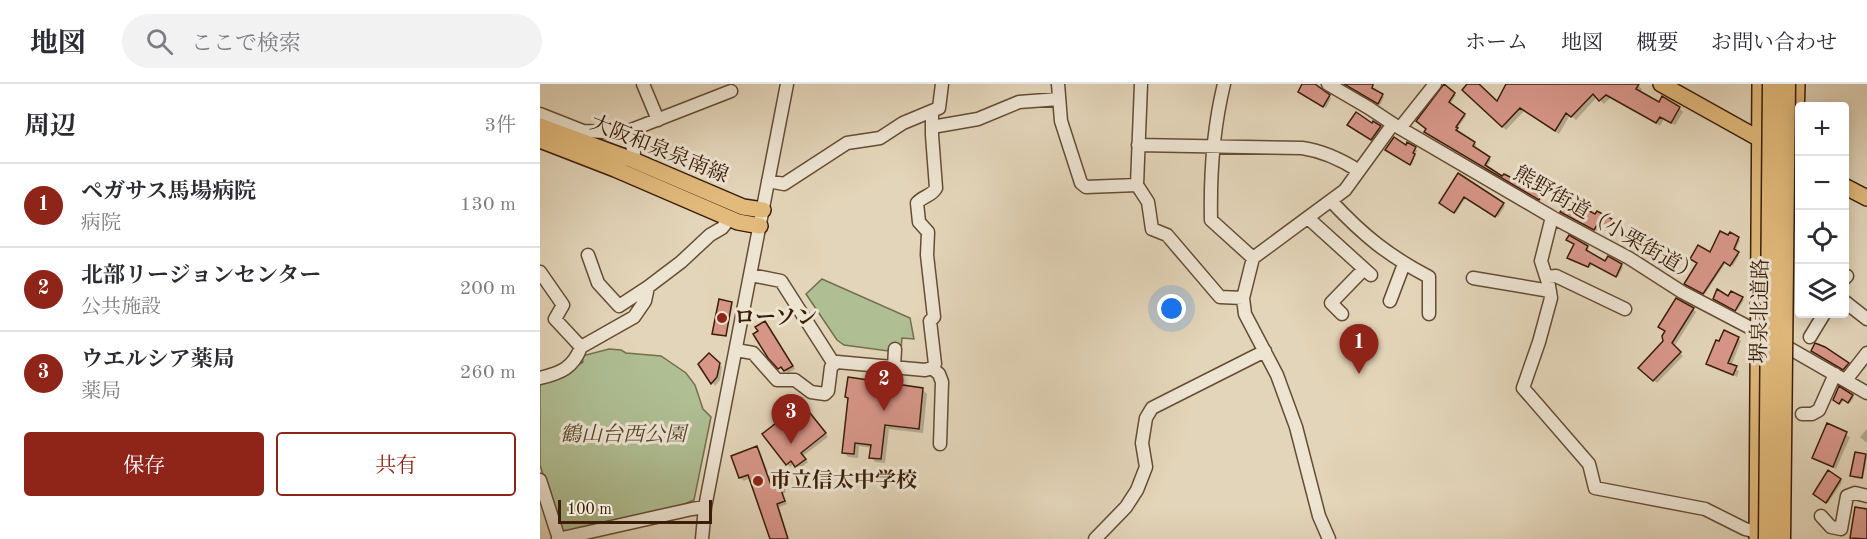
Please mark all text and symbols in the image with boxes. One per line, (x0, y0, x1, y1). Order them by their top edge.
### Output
search box (122, 14, 542, 68)
icon: search (143, 25, 176, 58)
text: 地図 (30, 31, 86, 59)
text: ここで検索 (191, 33, 301, 55)
text: ホーム (1465, 33, 1528, 54)
text: 地図 (1561, 33, 1603, 54)
text: 概要 (1636, 33, 1678, 54)
text: お問い合わせ (1711, 33, 1837, 54)
map controls (1795, 102, 1849, 318)
button: + (1795, 102, 1849, 156)
street label: 大阪和泉泉南線 (587, 111, 732, 187)
text: 周辺 (24, 114, 76, 140)
text: 3件 (484, 116, 516, 136)
button: − (1795, 156, 1849, 210)
street label: 熊野街道（小栗街道） (1510, 162, 1703, 287)
text: ペガサス馬場病院 (81, 181, 256, 203)
text: 1 (38, 195, 49, 215)
text: 130 m (460, 195, 516, 215)
button: locate (1795, 210, 1849, 264)
text: 病院 (81, 214, 121, 234)
street label: 堺泉北道路 (1748, 258, 1772, 364)
button: layers (1795, 264, 1849, 318)
text: 北部リージョンセンター (81, 265, 321, 287)
text: 2 (38, 279, 49, 299)
text: 200 m (460, 279, 516, 299)
your location (1157, 294, 1186, 323)
text: 公共施設 (81, 298, 161, 318)
place label: ローソン (734, 308, 817, 329)
marker: ローソン (715, 311, 729, 325)
pin: 1 (1340, 324, 1378, 374)
text: ウエルシア薬局 (81, 349, 234, 371)
pin: 2 (864, 362, 904, 411)
text: 3 (38, 363, 49, 383)
text: 260 m (460, 363, 516, 383)
text: 薬局 (81, 382, 121, 402)
pin: 3 (772, 394, 810, 444)
park label: 鶴山台西公園 (560, 423, 689, 446)
button: 保存 (24, 432, 264, 496)
button: 共有 (276, 432, 516, 496)
place label: 市立信太中学校 (770, 469, 917, 492)
marker: 市立信太中学校 (751, 474, 765, 488)
scale bar (558, 497, 712, 524)
text: 100 m (567, 502, 612, 518)

